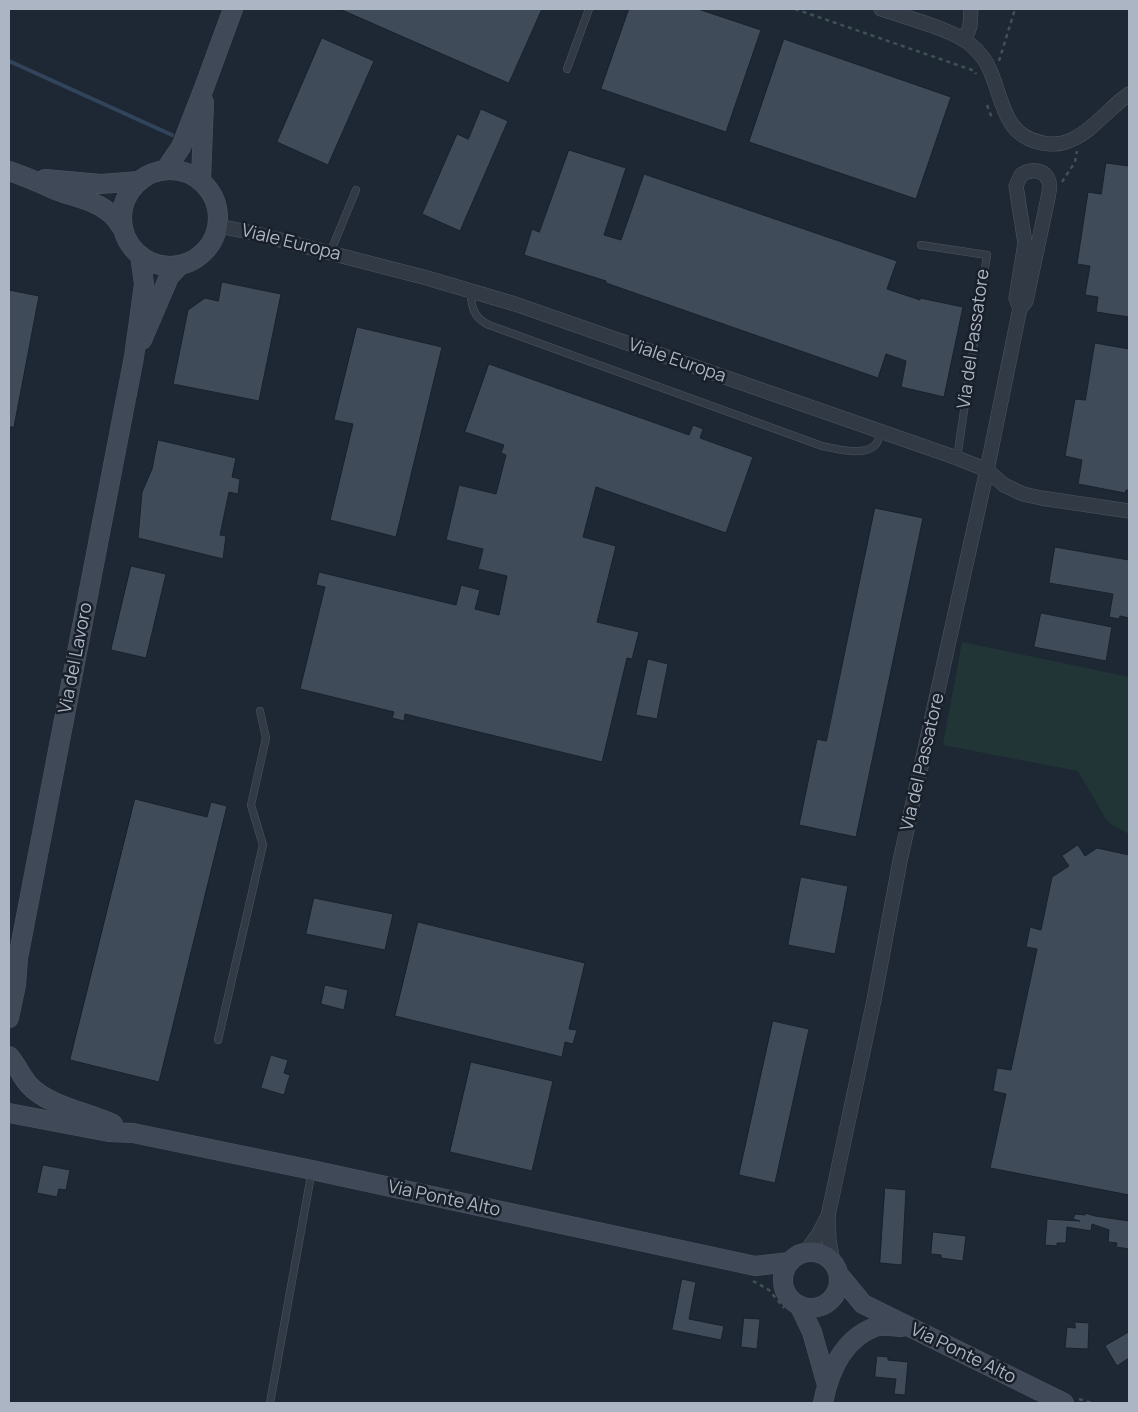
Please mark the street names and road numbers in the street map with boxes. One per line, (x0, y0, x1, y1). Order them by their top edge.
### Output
street label: Viale Europa (239, 220, 343, 266)
street label: Via del Passatore (953, 268, 995, 410)
street label: Viale Europa (625, 334, 729, 388)
street label: Via del Lavoro (55, 601, 97, 715)
street label: Via del Passatore (897, 691, 949, 833)
street label: Via Ponte Alto (386, 1177, 502, 1221)
street label: Via Ponte Alto (907, 1319, 1019, 1389)

